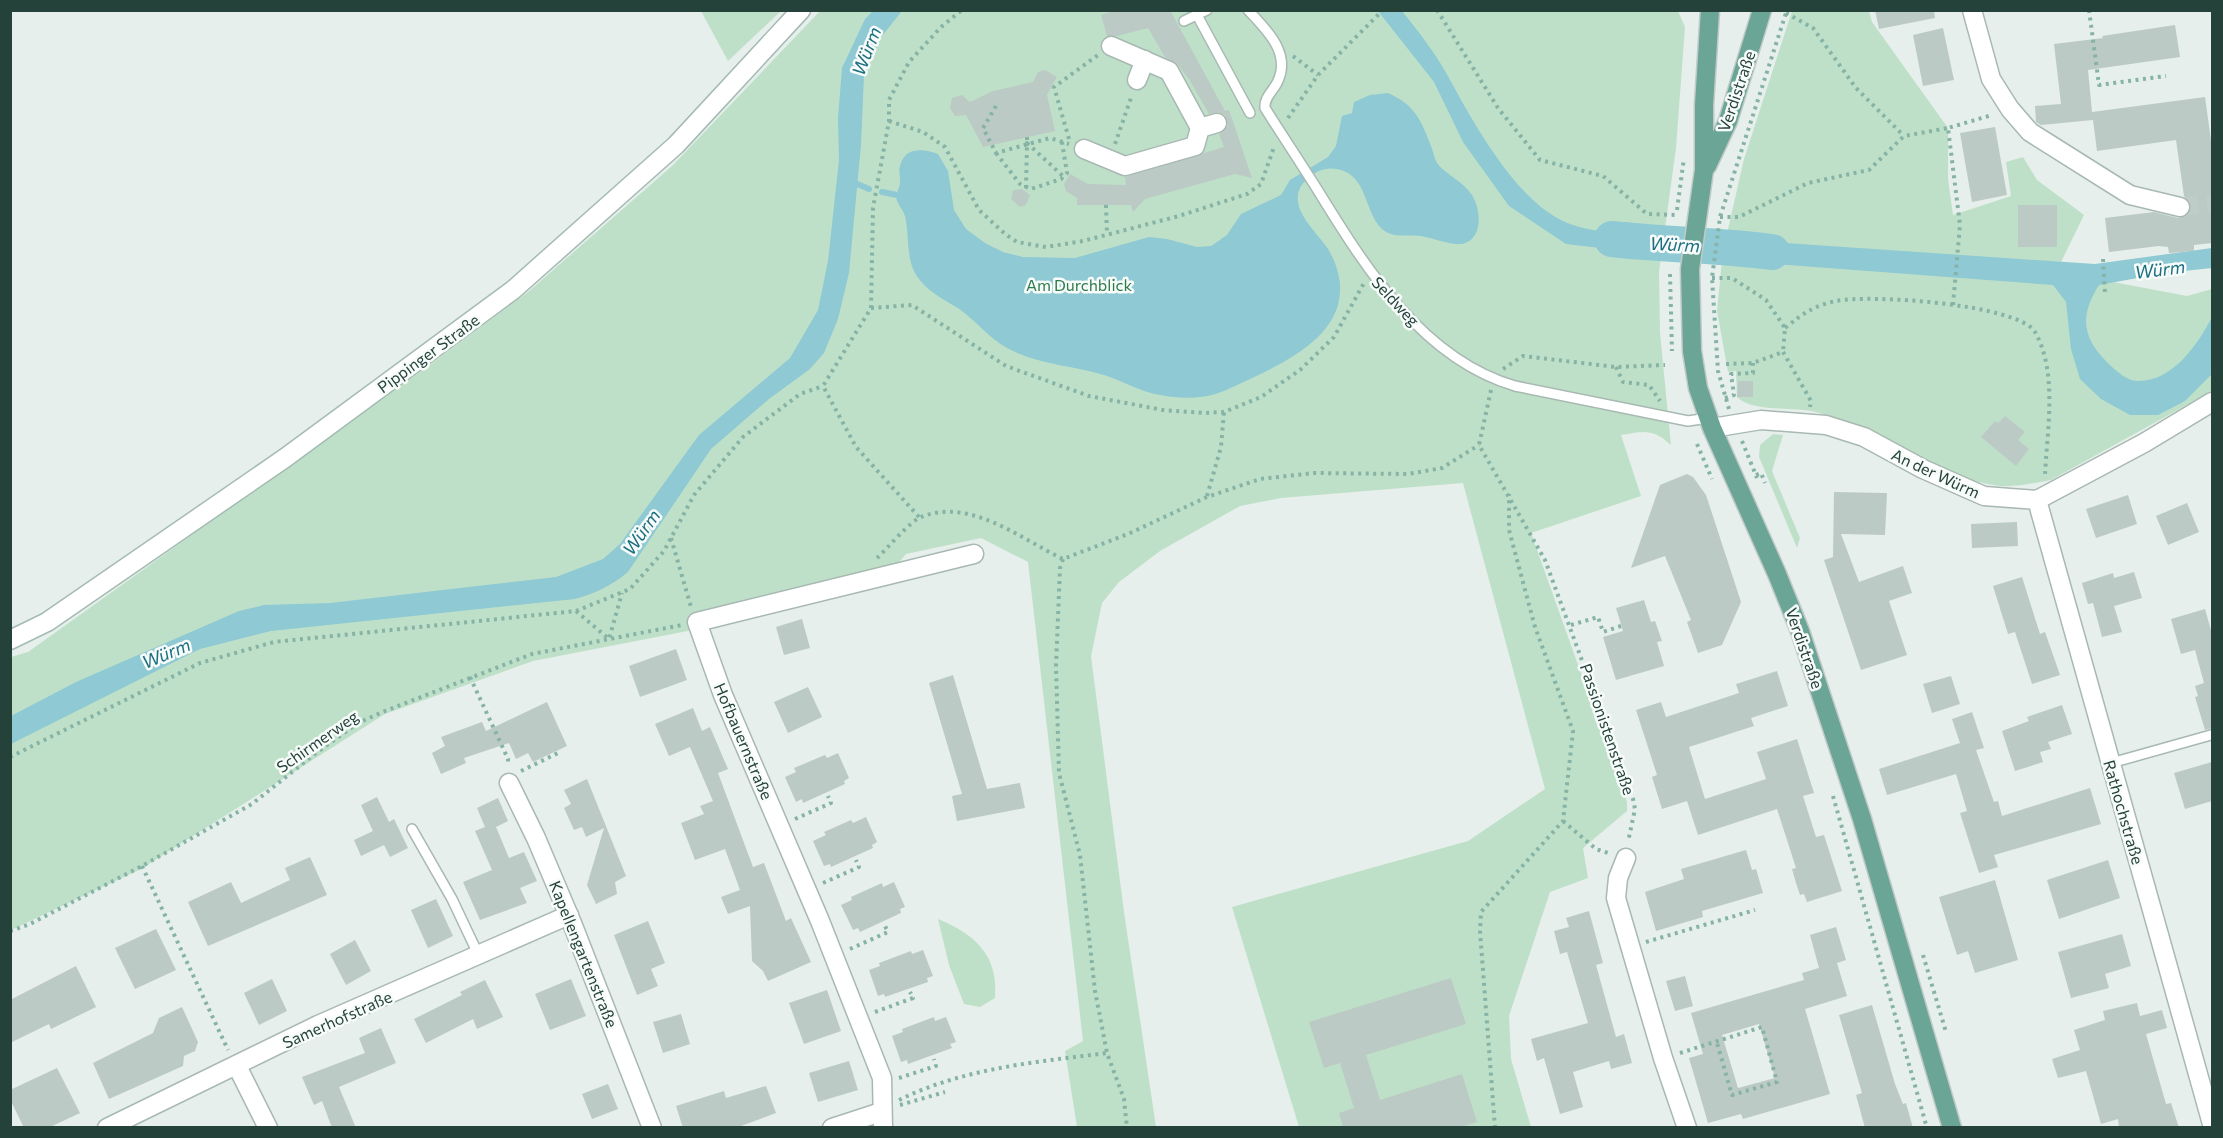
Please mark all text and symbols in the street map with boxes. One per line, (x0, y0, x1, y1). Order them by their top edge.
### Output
water label: Würm (847, 24, 885, 78)
street label: Verdistraße (1713, 48, 1759, 134)
water label: Würm (1649, 232, 1701, 256)
water label: Würm (2134, 255, 2186, 283)
street label: Seldweg (1368, 272, 1424, 330)
park label: Am Durchblick (1026, 275, 1132, 294)
street label: Pippinger Straße (373, 310, 483, 396)
street label: An der Würm (1889, 444, 1983, 502)
water label: Würm (618, 505, 664, 559)
street label: Verdistraße (1782, 605, 1828, 691)
water label: Würm (138, 633, 194, 673)
street label: Passionistenstraße (1577, 661, 1639, 797)
street label: Hofbauernstraße (711, 680, 777, 802)
street label: Schirmerweg (272, 706, 362, 776)
street label: Rathochstraße (2100, 757, 2148, 867)
street label: Kapellengartenstraße (546, 878, 622, 1030)
street label: Samerhofstraße (279, 986, 395, 1052)

